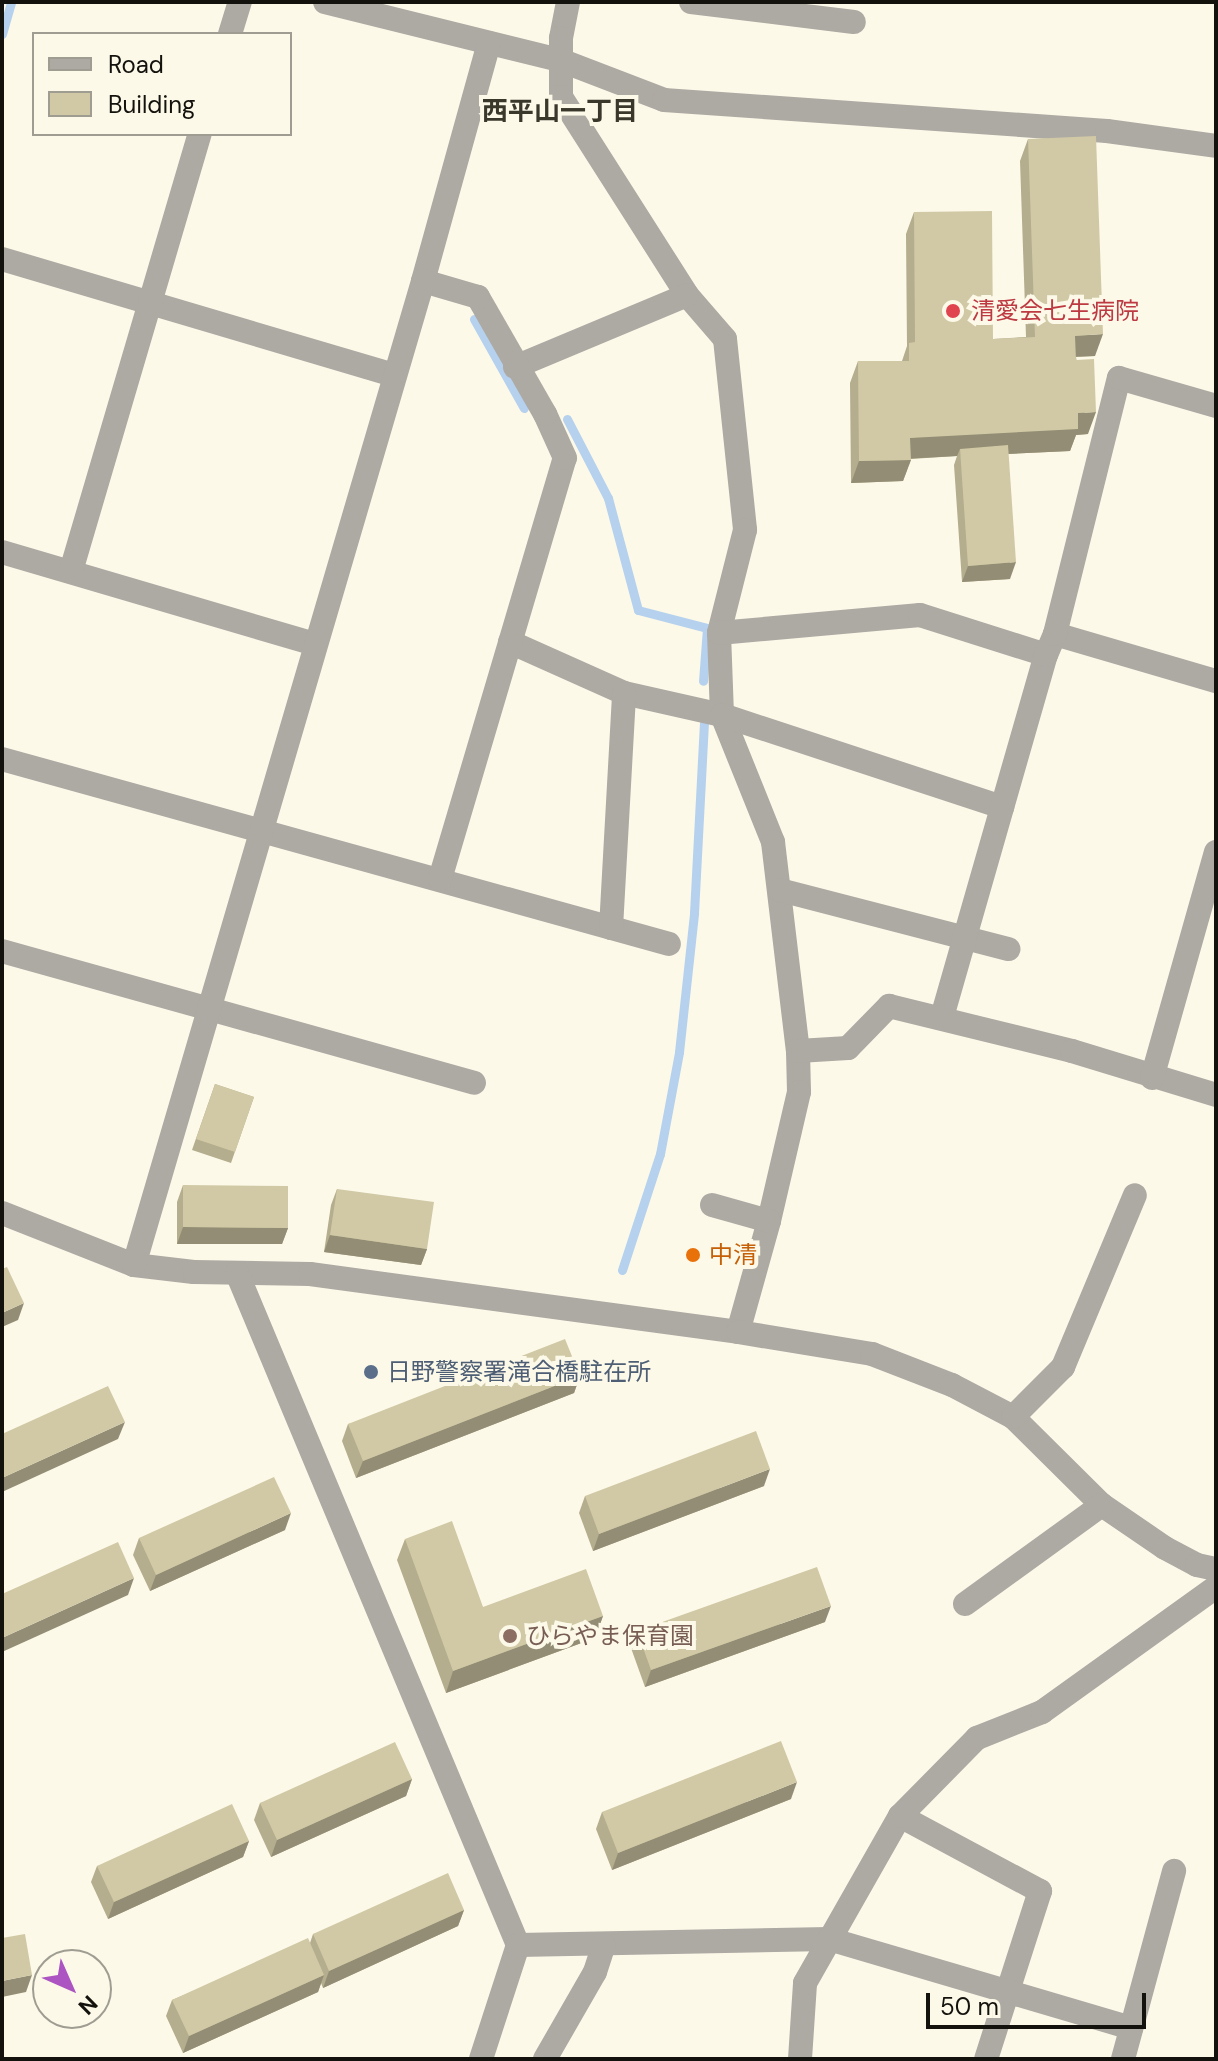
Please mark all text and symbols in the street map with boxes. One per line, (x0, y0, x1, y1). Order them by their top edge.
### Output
legend (32, 32, 292, 136)
text: Road (108, 49, 164, 80)
text: Building (108, 89, 195, 120)
district label: 西平山一丁目 (482, 96, 638, 128)
place label: 清愛会七生病院 (971, 297, 1139, 325)
marker: 清愛会七生病院 (942, 300, 964, 322)
place label: 中清 (709, 1241, 757, 1269)
marker: 中清 (684, 1246, 702, 1264)
place label: 日野警察署滝合橋駐在所 (387, 1358, 651, 1386)
marker: 日野警察署滝合橋駐在所 (362, 1363, 380, 1381)
place label: ひらやま保育園 (526, 1622, 694, 1650)
marker: ひらやま保育園 (501, 1627, 519, 1645)
north arrow (32, 1949, 112, 2029)
scale bar (930, 1977, 1150, 2027)
text: N (72, 1989, 104, 2021)
text: 50 m (940, 1991, 999, 2022)

